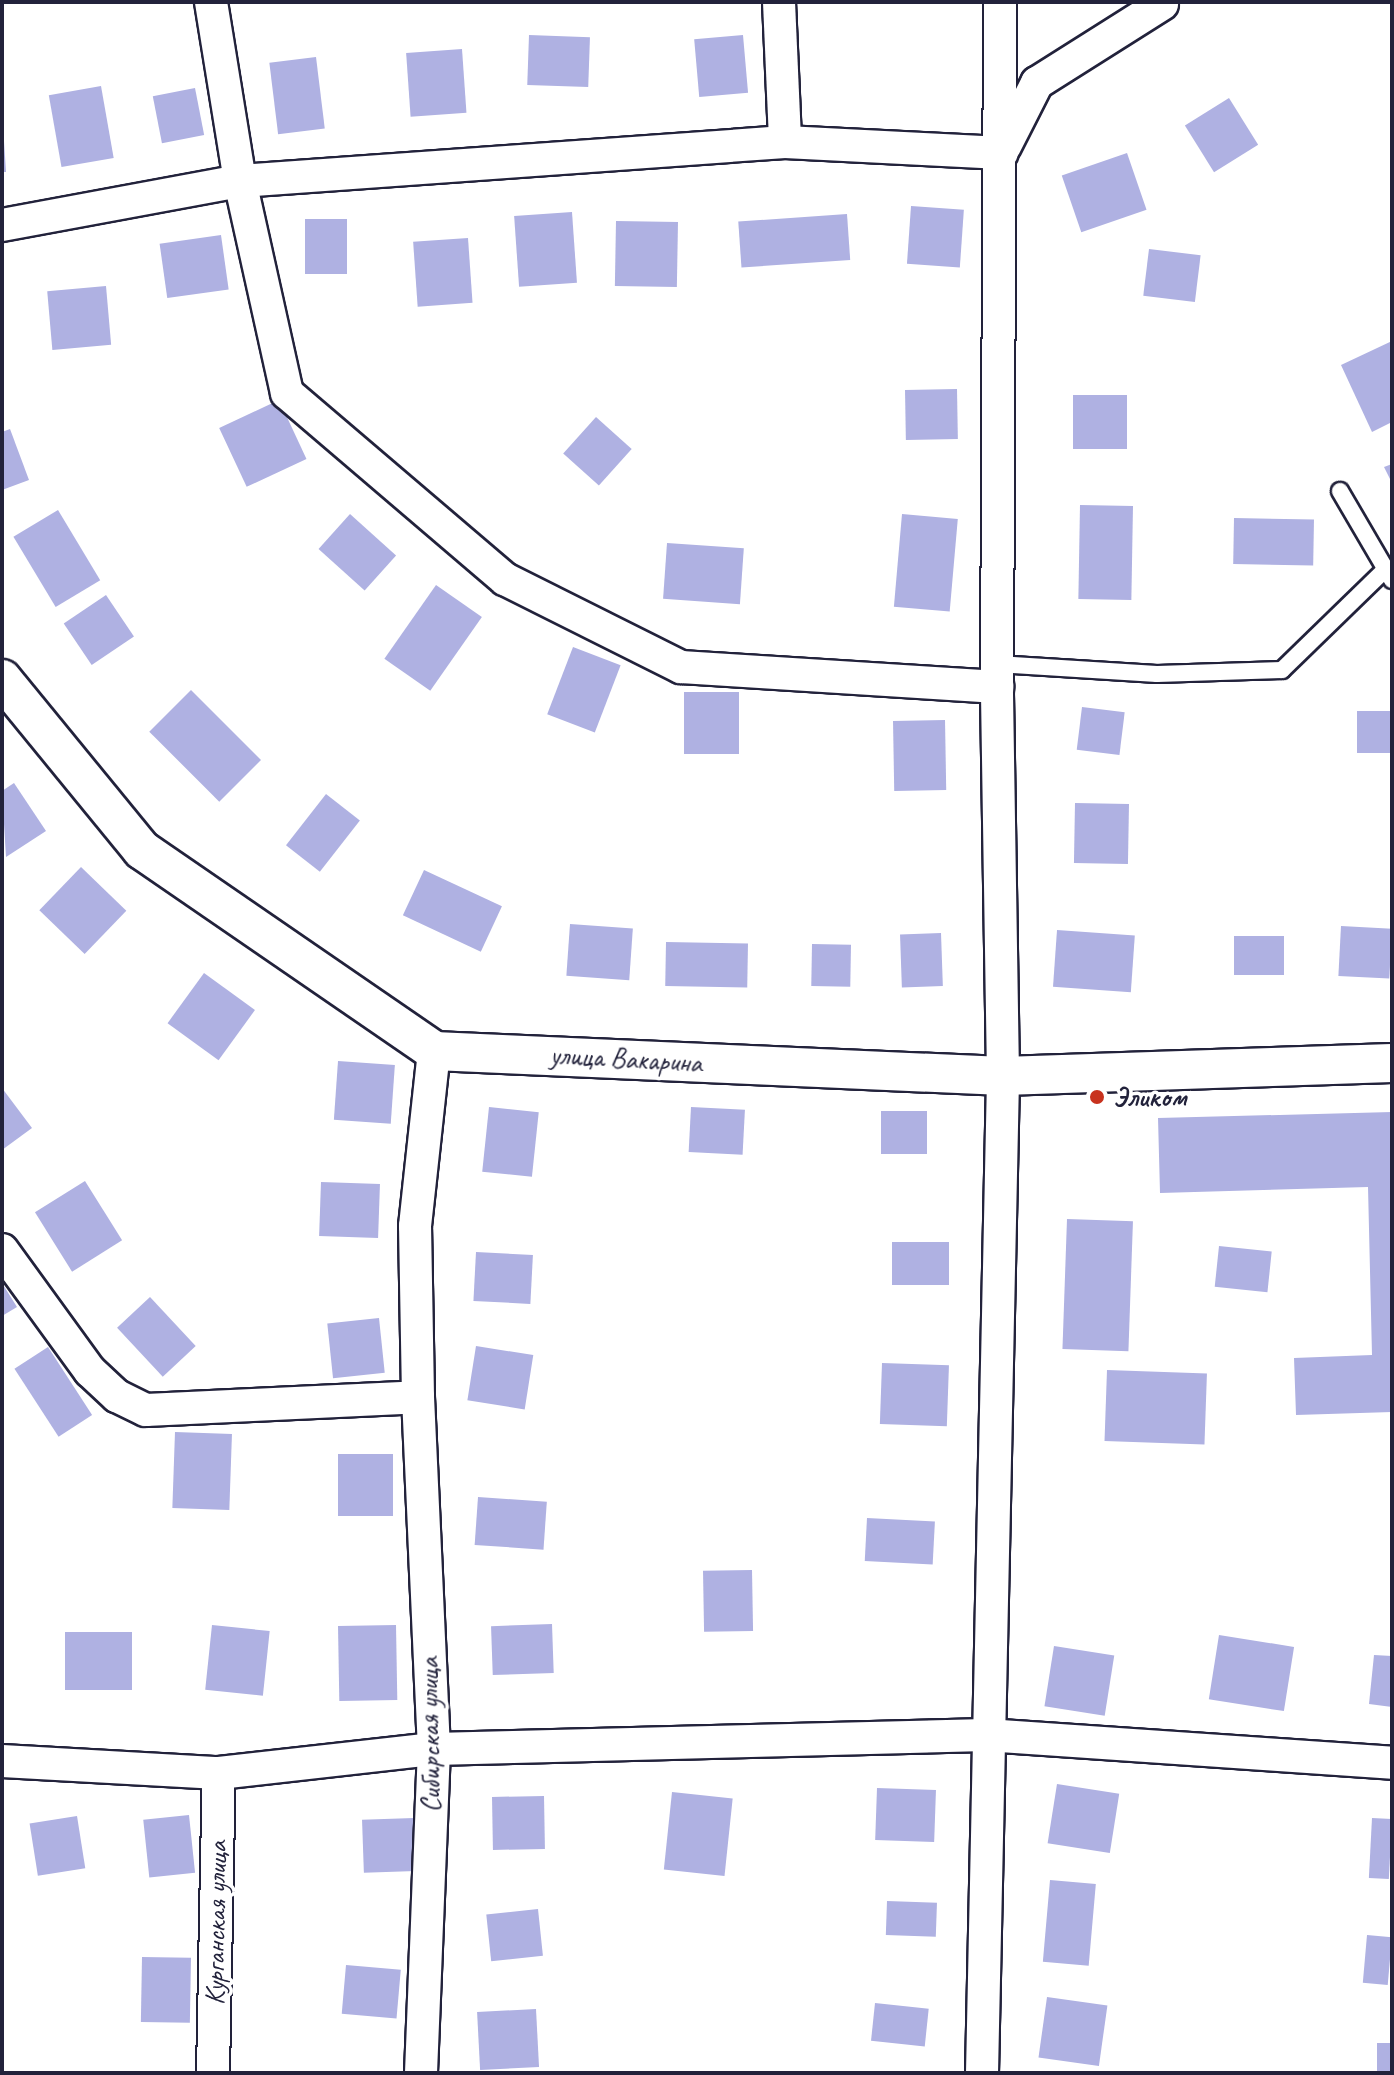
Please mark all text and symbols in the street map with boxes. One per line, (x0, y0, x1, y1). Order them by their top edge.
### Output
street label: улица Вакарина (549, 1038, 703, 1080)
place label: Эликом (1113, 1080, 1186, 1114)
marker: Эликом (1088, 1088, 1106, 1106)
street label: Сибирская улица (412, 1656, 448, 1814)
street label: Курганская улица (198, 1840, 234, 2006)

